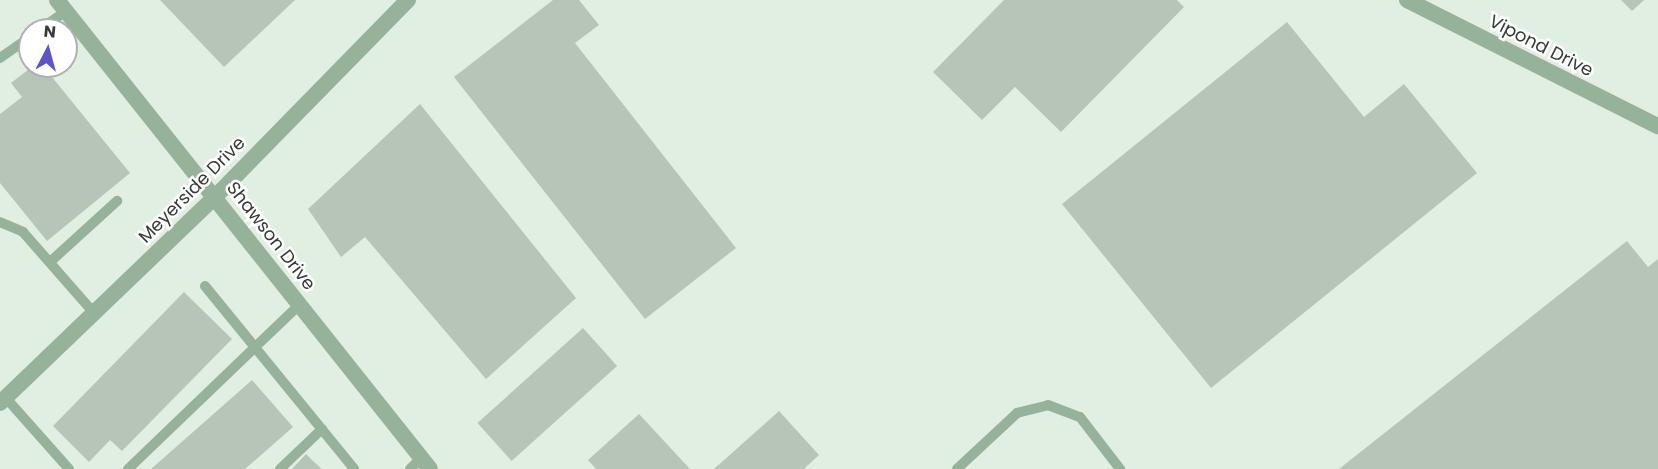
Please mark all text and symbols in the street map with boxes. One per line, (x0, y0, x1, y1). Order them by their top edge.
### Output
street label: Vipond Drive (1485, 11, 1597, 81)
north arrow (18, 18, 78, 78)
text: N (43, 20, 57, 44)
street label: Meyerside Drive (134, 132, 250, 248)
street label: Shawson Drive (222, 178, 320, 294)

